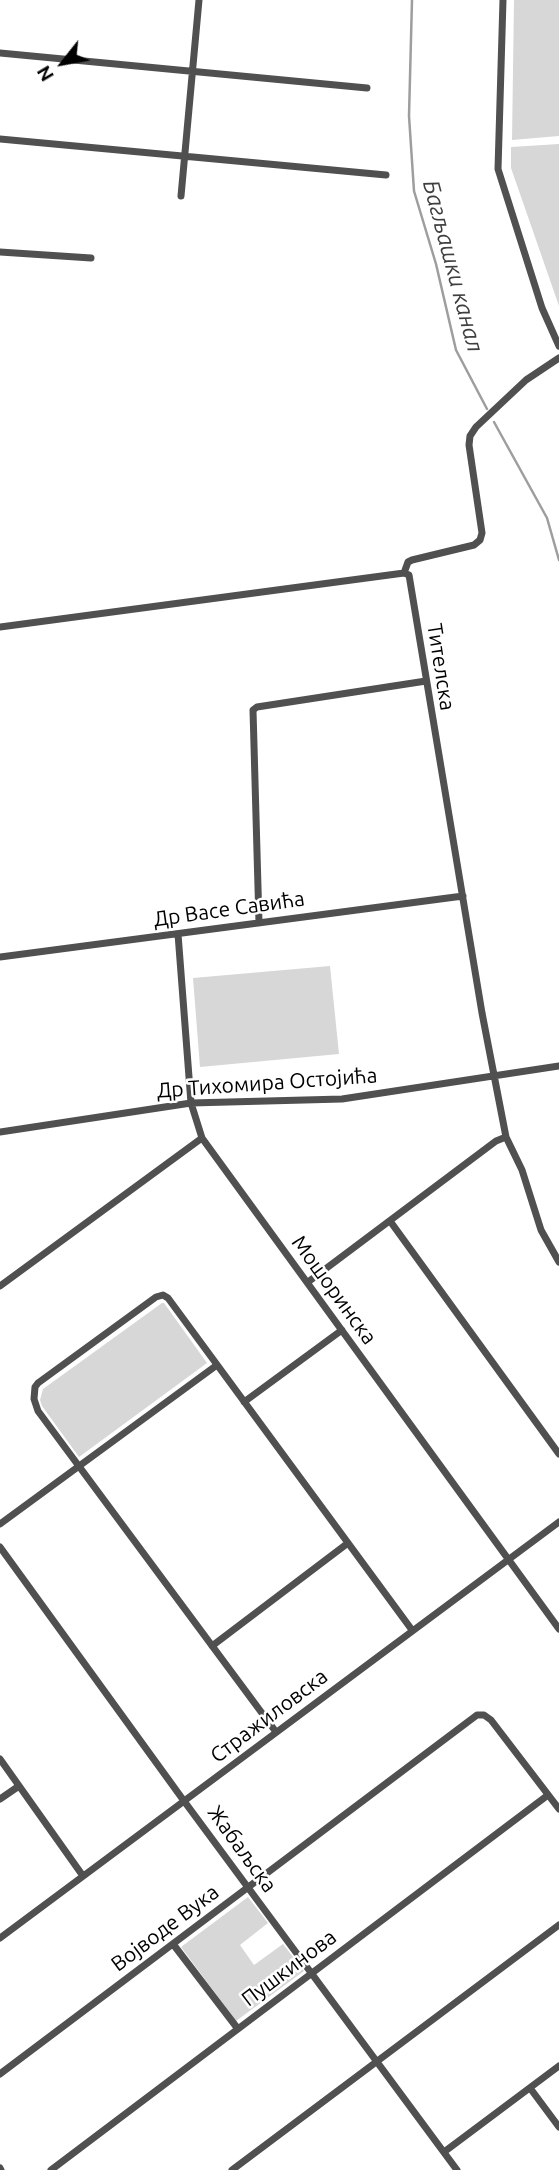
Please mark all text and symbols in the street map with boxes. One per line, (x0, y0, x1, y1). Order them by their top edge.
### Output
north arrow (28, 28, 98, 98)
text: N (32, 62, 58, 86)
water label: Багљашки канал (417, 177, 489, 355)
street label: Тителска (422, 622, 460, 712)
street label: Др Васе Савића (152, 886, 306, 932)
street label: Др Тихомира Остојића (156, 1063, 378, 1103)
street label: Мошоринска (286, 1231, 382, 1349)
street label: Стражиловска (205, 1664, 333, 1768)
street label: Жабаљска (202, 1801, 282, 1897)
street label: Војводе Вука (106, 1879, 224, 1977)
street label: Пушкинова (237, 1924, 341, 2012)

